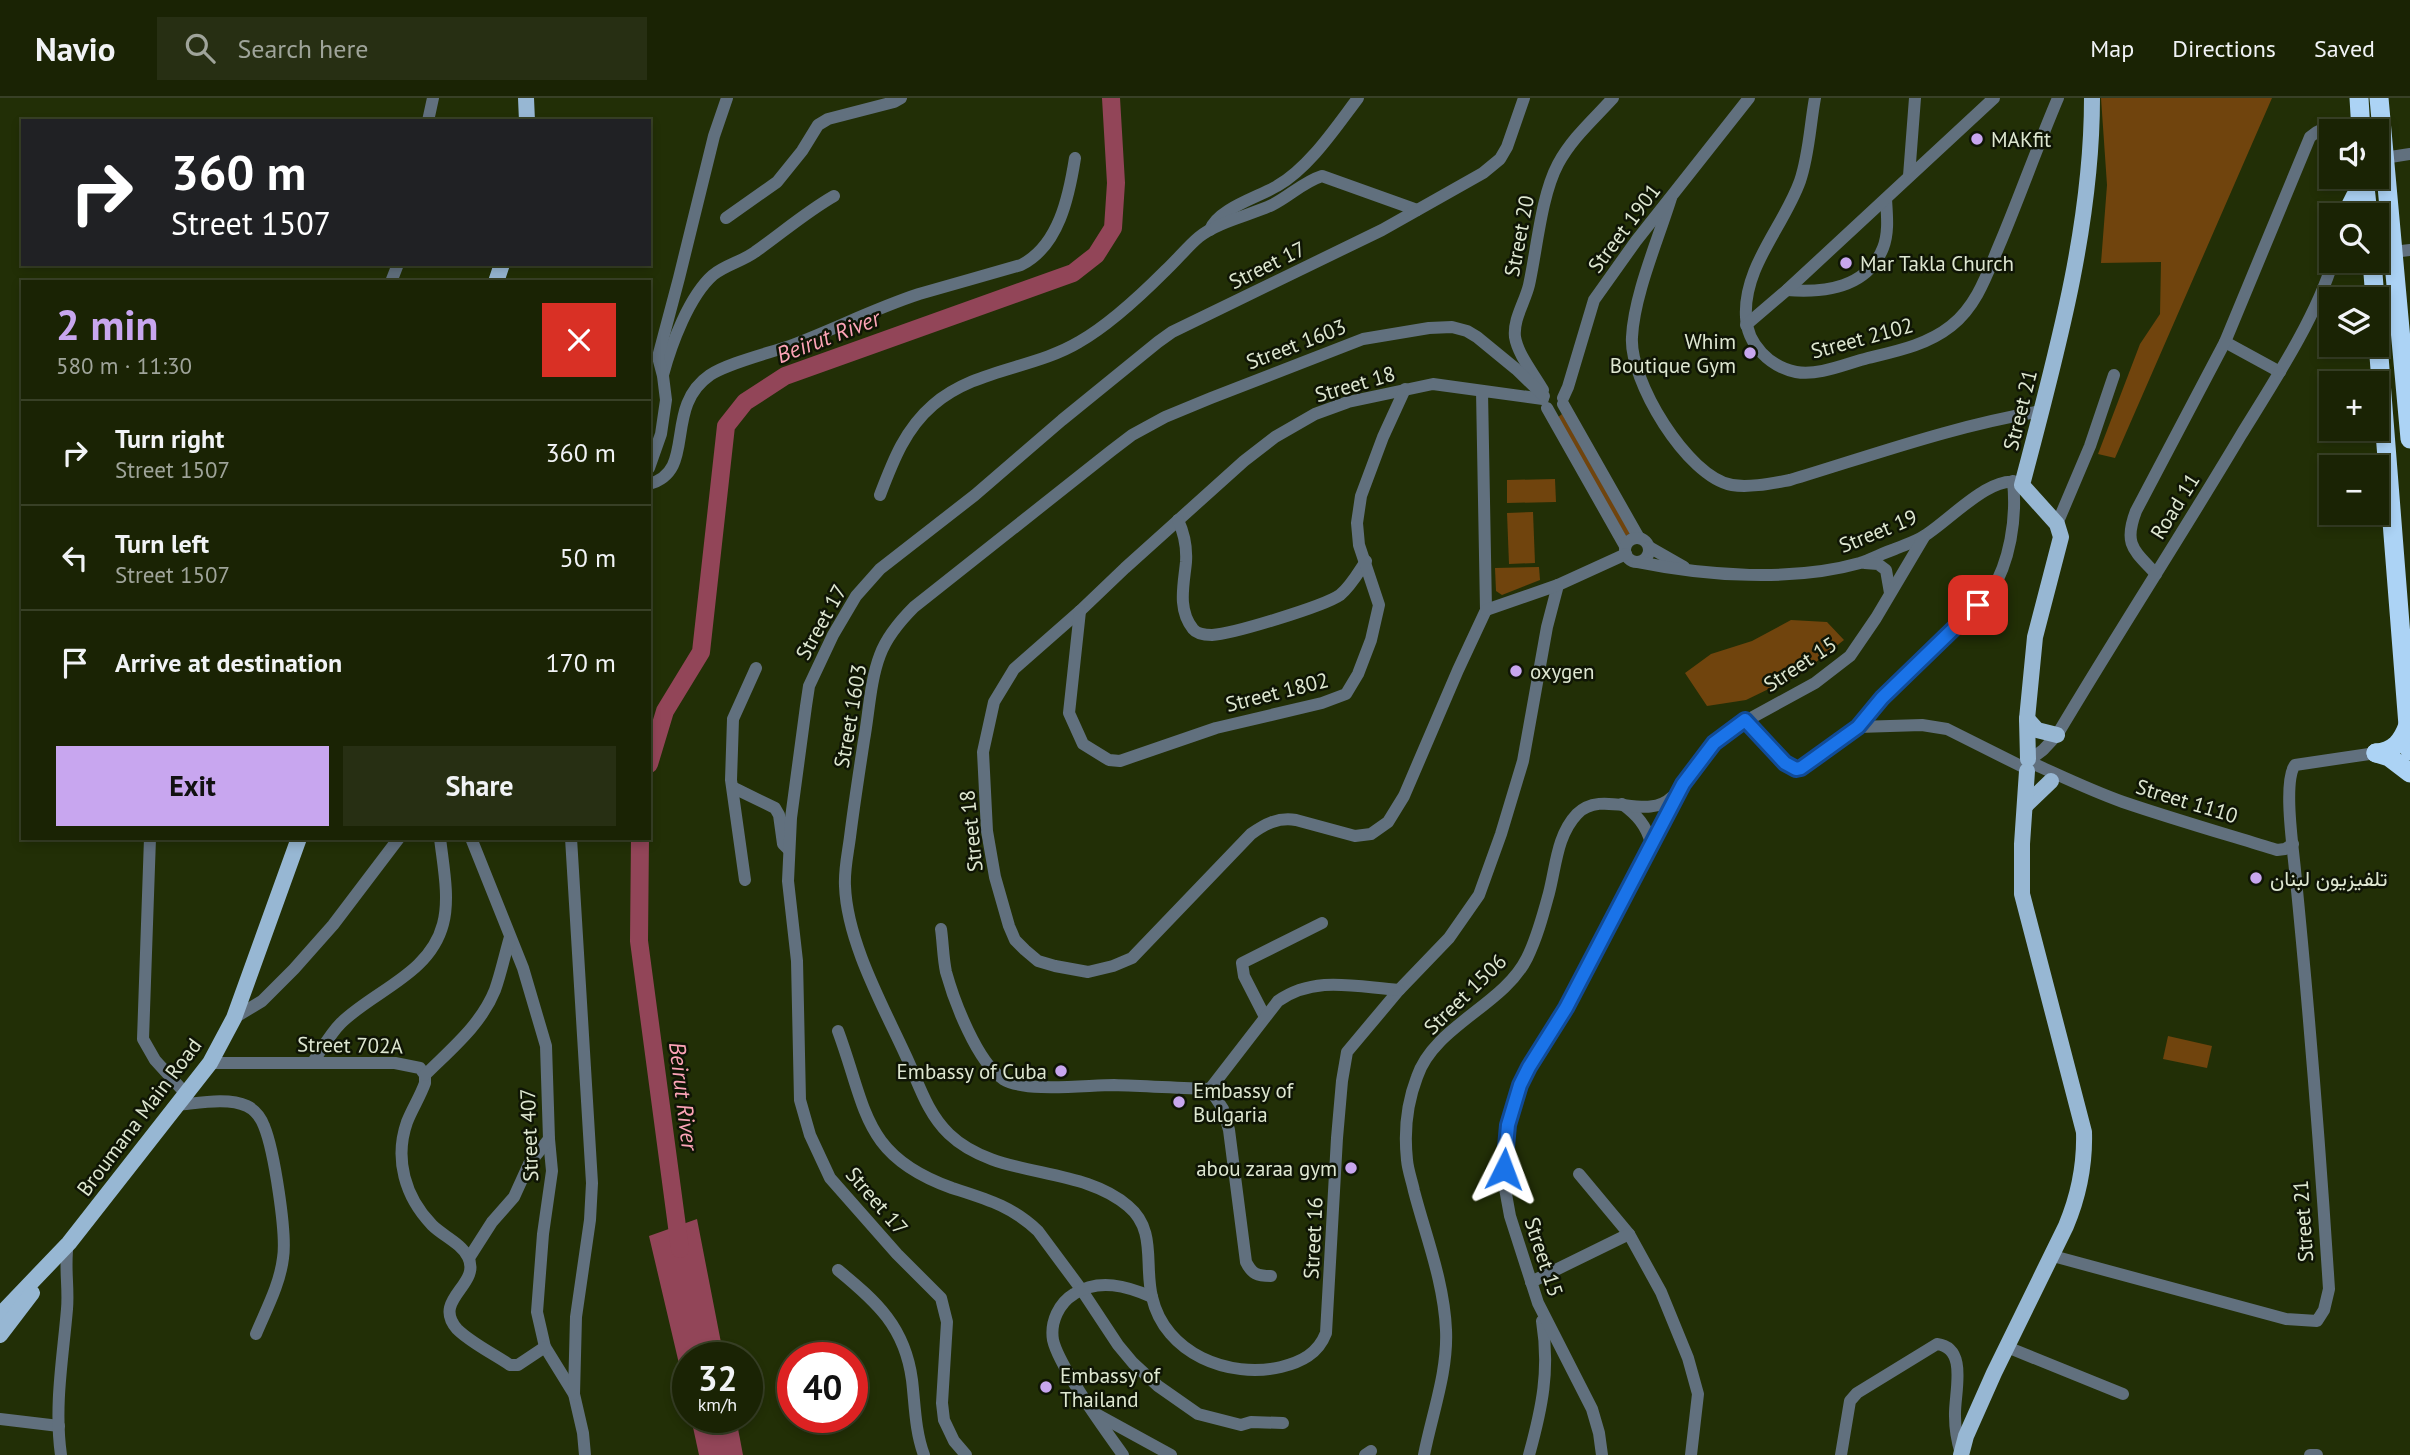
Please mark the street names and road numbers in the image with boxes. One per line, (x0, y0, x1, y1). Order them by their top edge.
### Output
street label: Street 1901 (1582, 178, 1666, 278)
street label: Street 20 (1498, 193, 1540, 279)
street label: Street 17 (1224, 235, 1310, 295)
street label: Street 2102 (1808, 311, 1916, 365)
street label: Street 1603 (1242, 313, 1350, 375)
street label: Street 18 (1312, 360, 1398, 408)
street label: Street 21 (1997, 367, 2043, 453)
street label: Road 11 (2144, 468, 2206, 544)
street label: Street 19 (1835, 503, 1921, 559)
street label: Street 17 (789, 580, 853, 664)
street label: Street 15 (1758, 630, 1842, 698)
street label: Street 1603 (828, 662, 872, 770)
street label: Street 1802 (1223, 666, 1331, 718)
street label: Street 1110 (2133, 773, 2241, 829)
street label: Street 18 (953, 789, 989, 873)
street label: Street 1506 (1418, 948, 1512, 1040)
street label: Street 702A (297, 1031, 404, 1059)
street label: Broumana Main Road (71, 1033, 207, 1201)
street label: Street 407 (514, 1088, 544, 1182)
street label: Street 17 (840, 1161, 914, 1241)
street label: Street 21 (2287, 1179, 2319, 1263)
street label: Street 16 (1297, 1196, 1329, 1280)
street label: Street 15 (1518, 1214, 1570, 1300)

